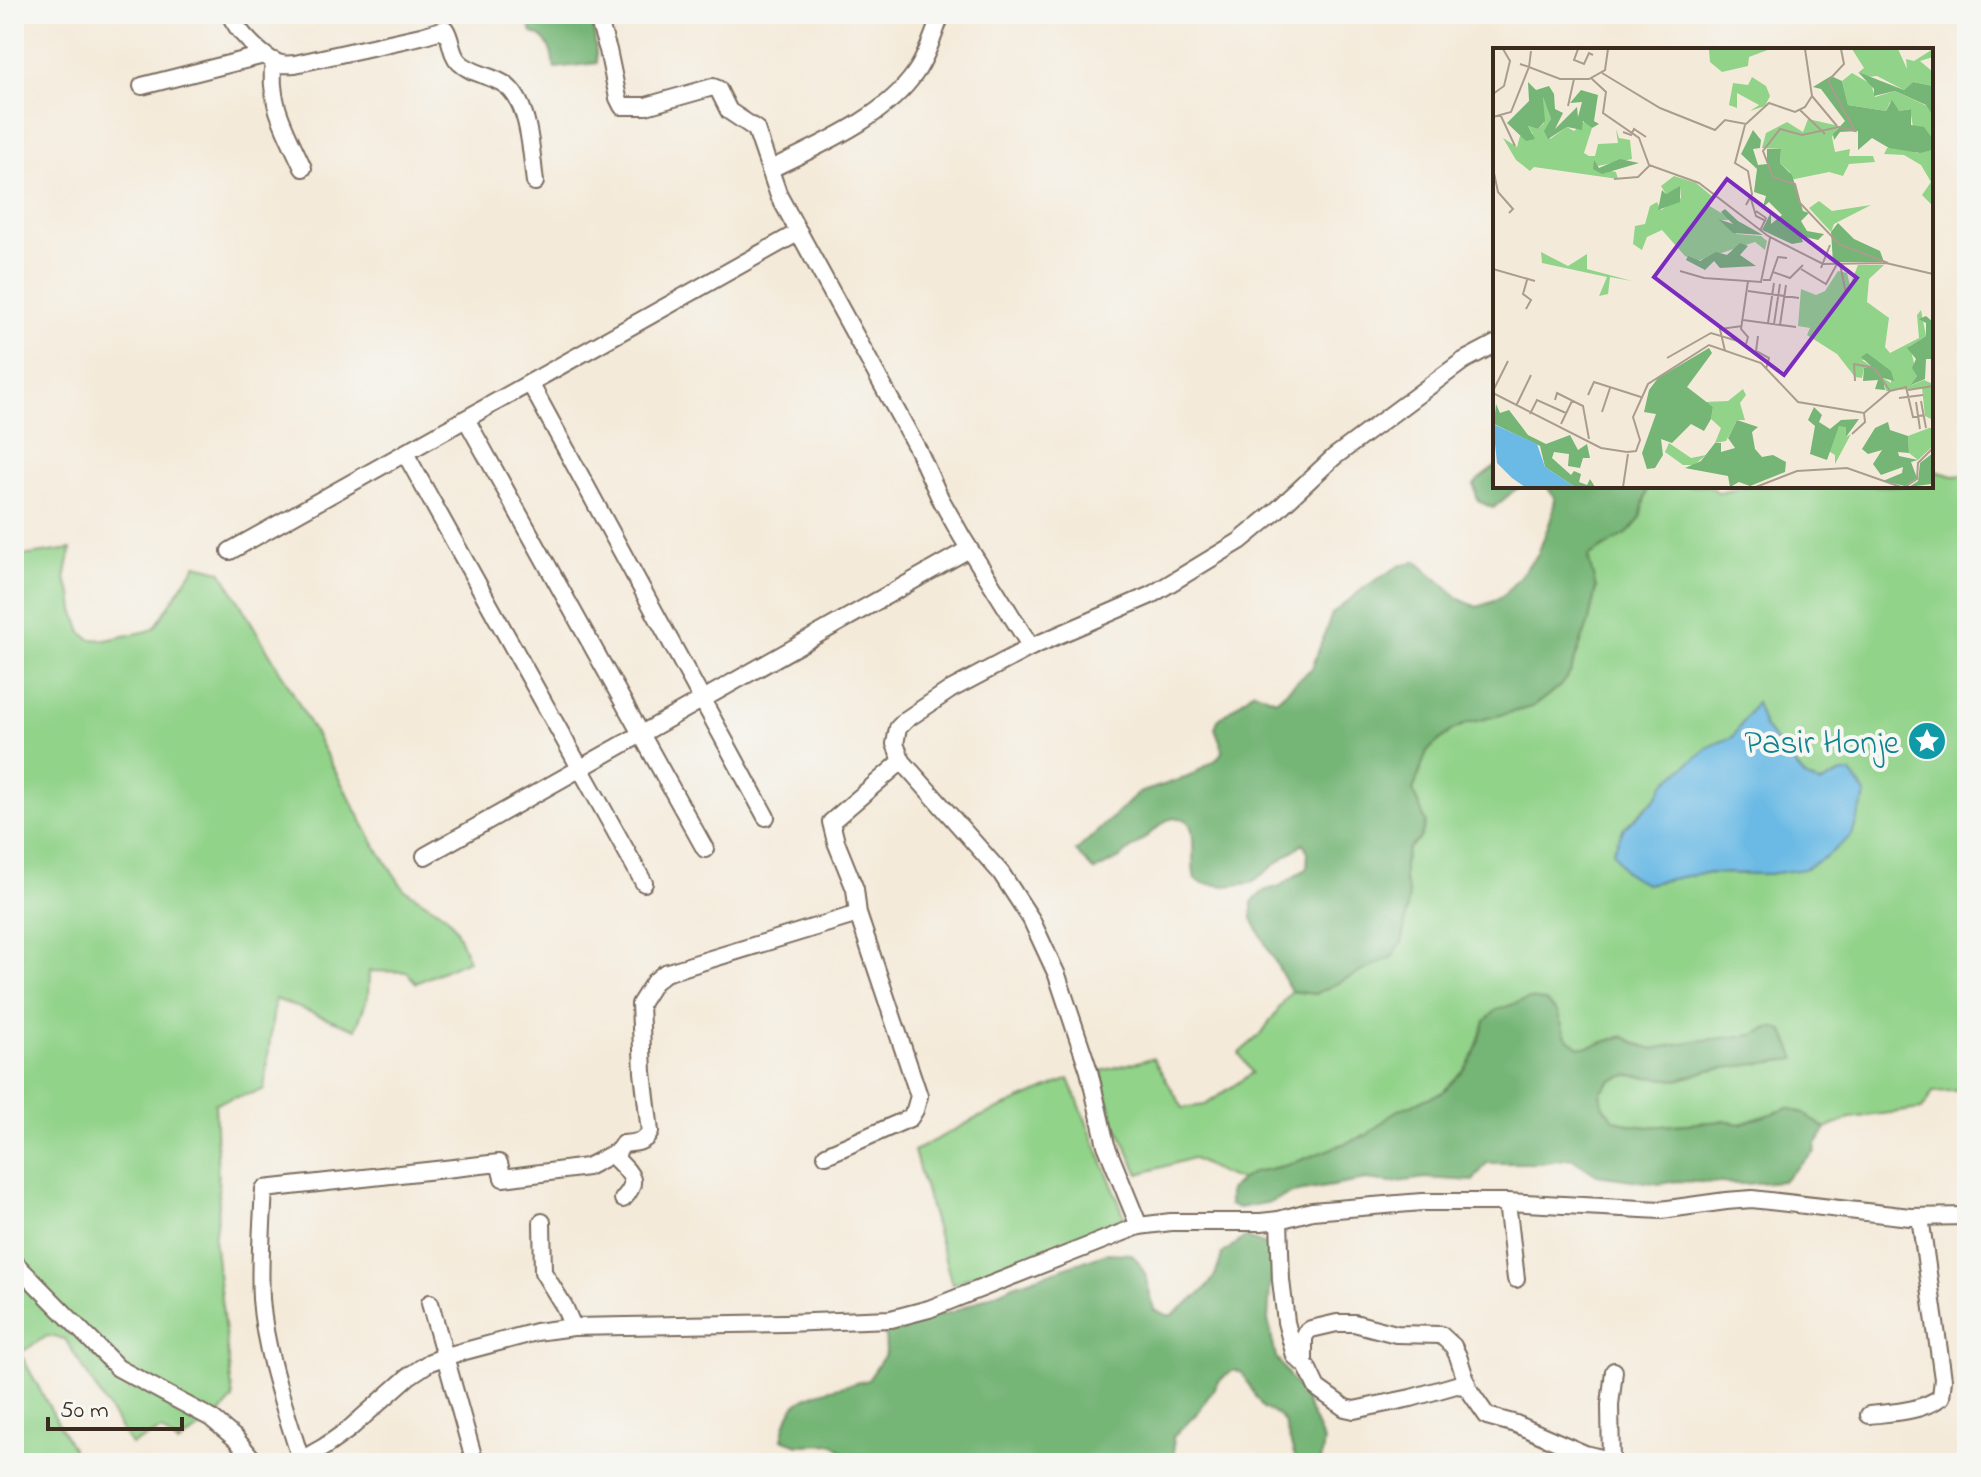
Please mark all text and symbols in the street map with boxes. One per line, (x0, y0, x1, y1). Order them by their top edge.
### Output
inset map (1493, 48, 1933, 488)
place label: Pasir Honje (1744, 720, 1900, 770)
place icon: Pasir Honje (1906, 720, 1948, 762)
scale bar (48, 1381, 182, 1431)
text: 50 m (60, 1394, 109, 1429)

